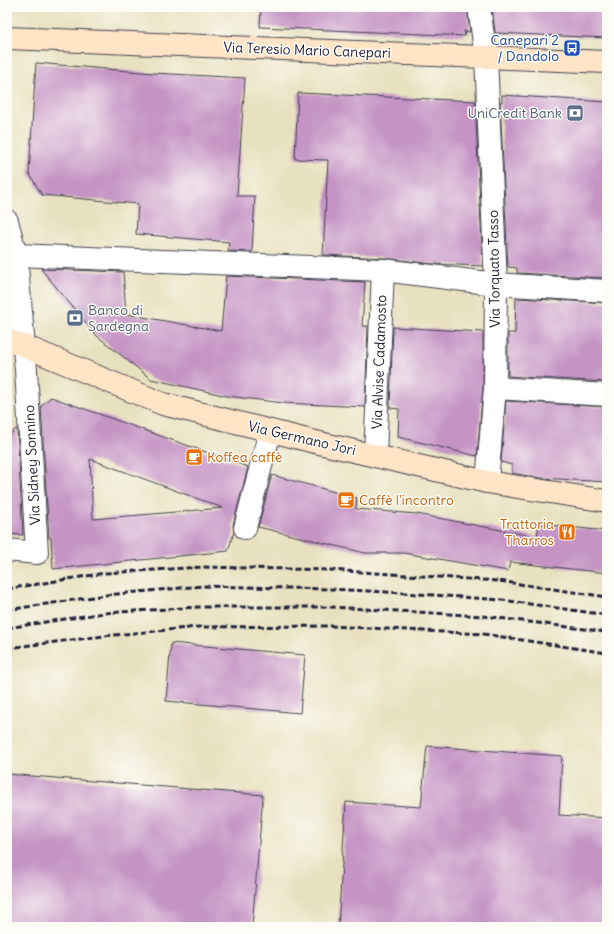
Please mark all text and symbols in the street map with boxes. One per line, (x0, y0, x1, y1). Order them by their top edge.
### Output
place label: Canepari 2 / Dandolo (490, 31, 559, 65)
street label: Via Teresio Mario Canepari (223, 38, 391, 62)
bus stop icon: Canepari 2 / Dandolo (562, 38, 582, 58)
bank icon: UniCredit Bank (565, 103, 585, 123)
place label: UniCredit Bank (468, 104, 562, 122)
street label: Via Torquato Tasso (484, 210, 504, 328)
street label: Via Alvise Cadamosto (368, 294, 390, 430)
place label: Banco di Sardegna (88, 301, 149, 335)
bank icon: Banco di Sardegna (65, 308, 85, 328)
street label: Via Sidney Sonnino (20, 404, 44, 526)
street label: Via Germano Jori (246, 417, 358, 459)
cafe icon: Koffea caffè (184, 447, 204, 467)
place label: Koffea caffè (207, 448, 282, 466)
cafe icon: Caffè l'incontro (336, 490, 356, 510)
place label: Caffè l'incontro (359, 491, 454, 509)
place label: Trattoria Tharros (500, 515, 554, 549)
restaurant icon: Trattoria Tharros (557, 522, 577, 542)

